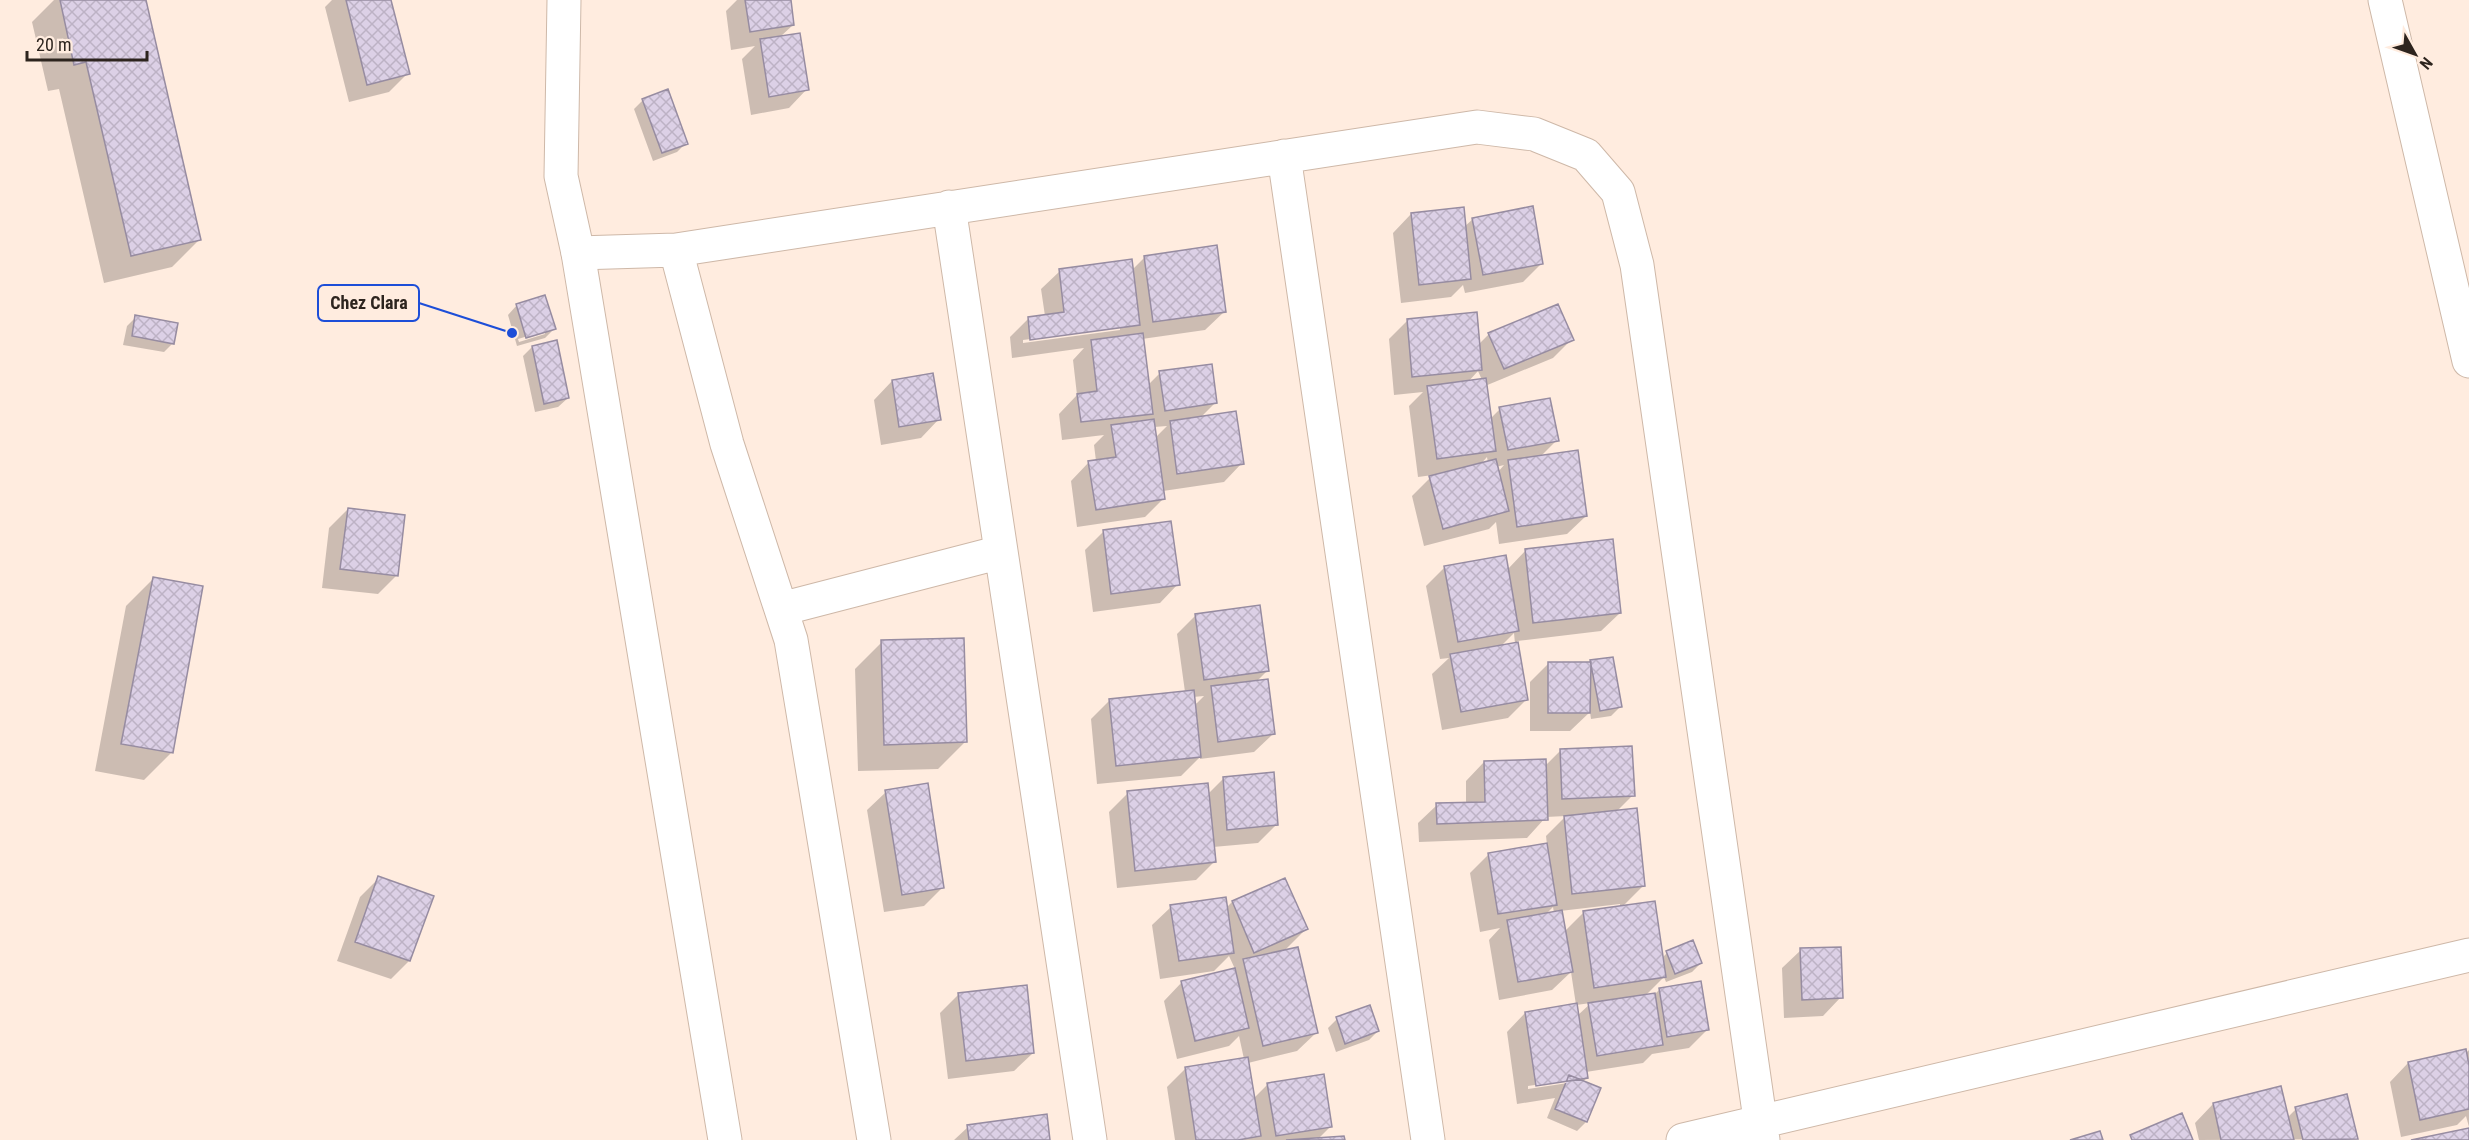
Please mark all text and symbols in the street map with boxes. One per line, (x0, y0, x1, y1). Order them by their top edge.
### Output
scale bar (27, 24, 147, 62)
north arrow (2385, 24, 2445, 84)
text: 20 m (36, 34, 71, 55)
text: N (2416, 53, 2437, 73)
callout: Chez Clara (318, 285, 419, 321)
text: Chez Clara (330, 292, 408, 313)

